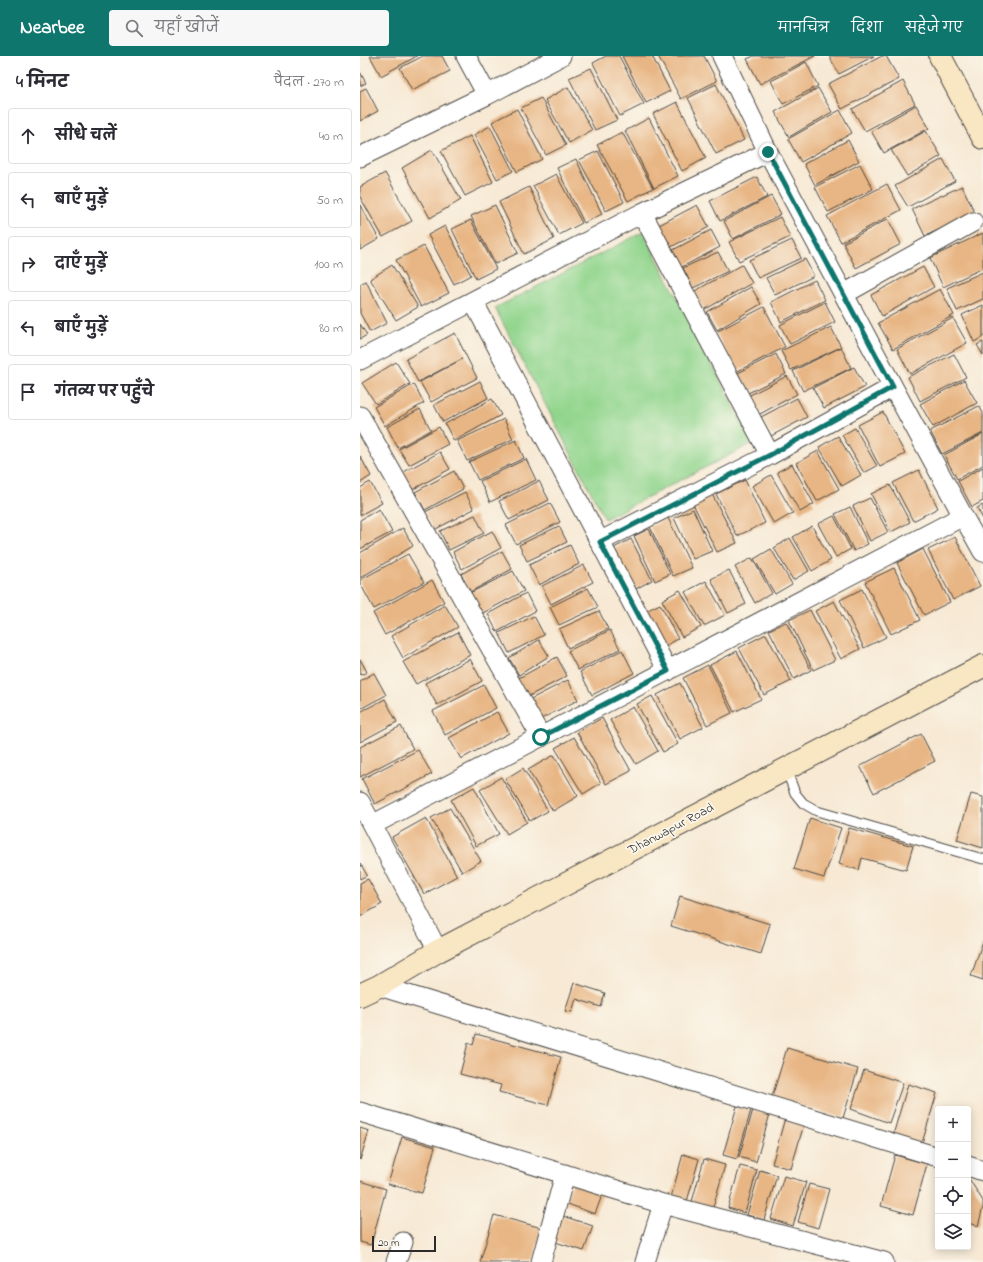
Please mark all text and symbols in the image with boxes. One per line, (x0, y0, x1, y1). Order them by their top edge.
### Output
search box (109, 10, 389, 46)
text: Nearbee (20, 15, 85, 42)
icon: search (123, 17, 145, 39)
text: यहाँ खोजें (155, 17, 219, 39)
text: मानचित्र (778, 18, 829, 39)
text: दिशा (851, 18, 883, 39)
text: सहेजे गए (905, 18, 963, 39)
text: 4 मिनट (16, 70, 69, 95)
text: पैदल · 270 m (274, 73, 344, 92)
icon: ahead (17, 125, 39, 147)
text: सीधे चलें (55, 125, 116, 147)
text: 40 m (319, 127, 343, 146)
route end (759, 143, 777, 161)
icon: left (17, 189, 39, 211)
text: बाएँ मुड़ें (55, 189, 108, 211)
text: 50 m (317, 191, 343, 210)
icon: right (17, 253, 39, 275)
text: दाएँ मुड़ें (55, 253, 107, 275)
text: 100 m (314, 255, 343, 274)
icon: left (17, 317, 39, 339)
text: बाएँ मुड़ें (55, 317, 108, 339)
text: 80 m (319, 319, 343, 338)
icon: arrive (17, 381, 39, 403)
text: गंतव्य पर पहुँचे (55, 381, 154, 403)
route start (532, 728, 550, 746)
street label: Dhanwapur Road (624, 798, 718, 860)
map controls (935, 1106, 971, 1250)
button: + (935, 1106, 971, 1142)
button: − (935, 1142, 971, 1178)
button: locate (935, 1178, 971, 1214)
button: layers (935, 1214, 971, 1250)
scale bar (372, 1234, 436, 1253)
text: 20 m (378, 1235, 400, 1251)

